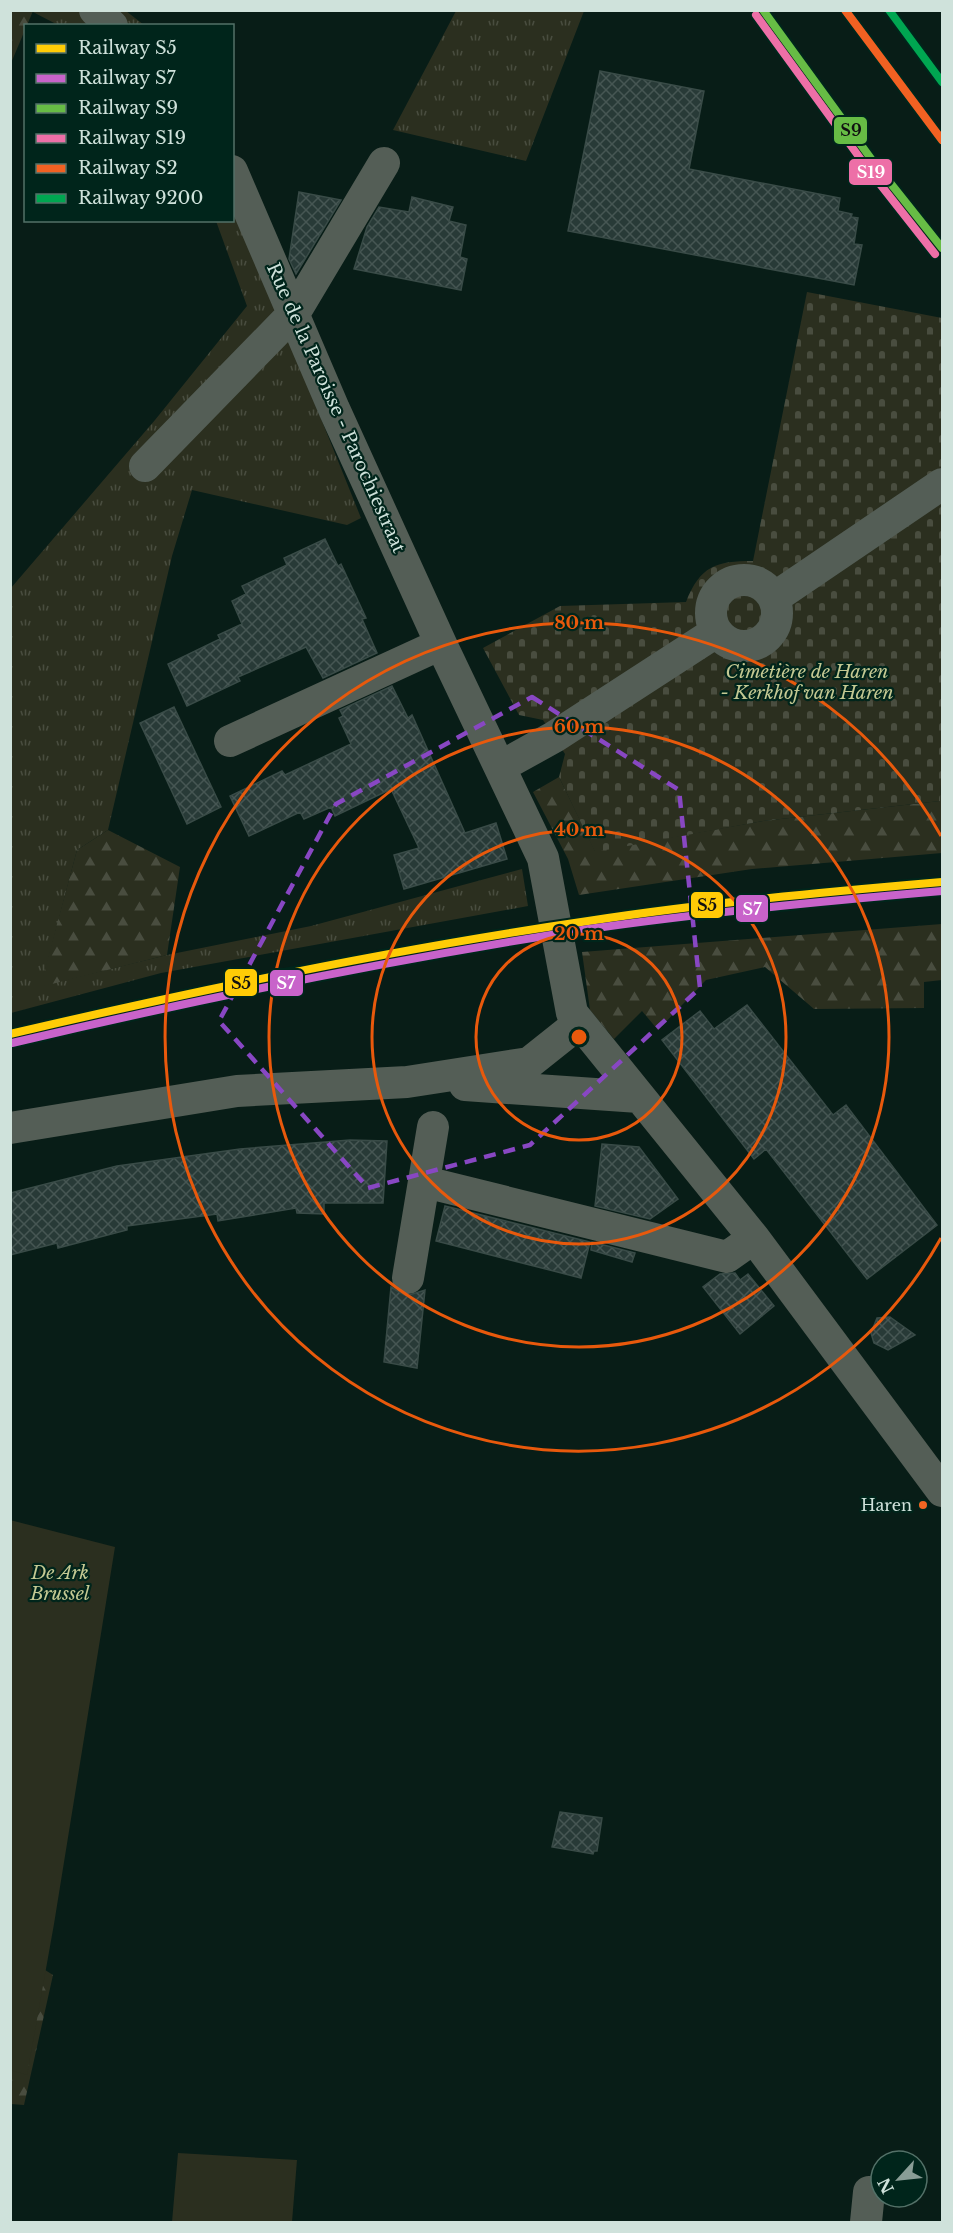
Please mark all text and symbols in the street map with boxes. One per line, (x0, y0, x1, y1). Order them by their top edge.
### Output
legend (24, 24, 234, 222)
text: Railway S5 (78, 37, 177, 59)
text: Railway S7 (78, 67, 177, 89)
text: Railway S9 (78, 97, 178, 119)
line badge: S9 (833, 116, 868, 145)
text: S9 (840, 120, 862, 140)
text: Railway S19 (78, 127, 186, 149)
text: Railway S2 (78, 157, 178, 179)
line badge: S19 (848, 158, 893, 186)
text: S19 (857, 162, 885, 182)
text: Railway 9200 (78, 187, 203, 209)
street label: Rue de la Paroisse - Parochiestraat (262, 260, 410, 557)
text: 80 m (554, 612, 604, 634)
park label: Cimetière de Haren - Kerkhof van Haren (720, 661, 894, 704)
text: 60 m (554, 716, 604, 738)
text: 40 m (554, 819, 604, 841)
line badge: S5 (690, 891, 724, 919)
line badge: S7 (735, 894, 769, 923)
text: S5 (697, 895, 717, 915)
text: S7 (743, 899, 762, 919)
text: 20 m (554, 923, 604, 945)
line badge: S5 (224, 968, 258, 997)
line badge: S7 (269, 969, 304, 997)
text: S5 (231, 973, 251, 993)
text: S7 (277, 973, 296, 993)
centre of rings (569, 1027, 589, 1047)
place label: Haren (861, 1495, 912, 1515)
marker: Haren (917, 1499, 929, 1511)
park label: De Ark Brussel (29, 1562, 90, 1605)
north arrow (869, 2149, 929, 2209)
text: N (873, 2175, 898, 2197)

